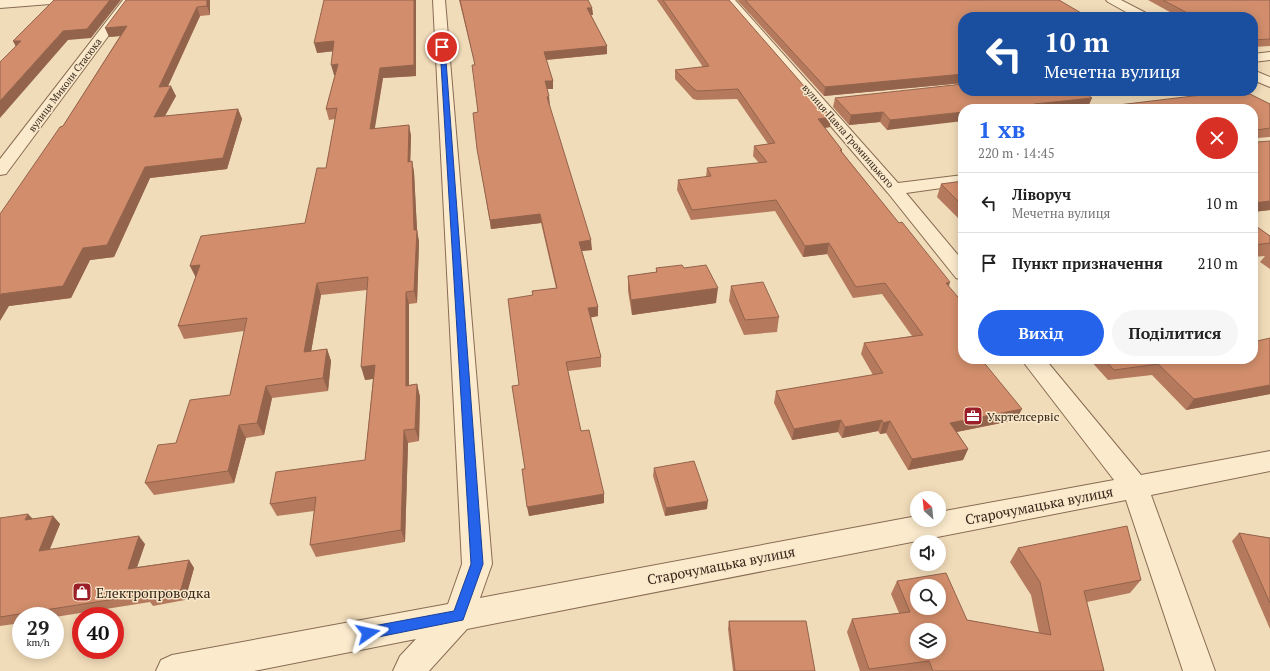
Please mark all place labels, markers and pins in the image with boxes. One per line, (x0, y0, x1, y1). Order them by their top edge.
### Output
pin (425, 30, 459, 64)
office icon: Укртелсервіс (962, 405, 984, 427)
place label: Укртелсервіс (987, 409, 1060, 424)
shop icon: Електропроводка (71, 581, 93, 603)
place label: Електропроводка (96, 583, 211, 602)

